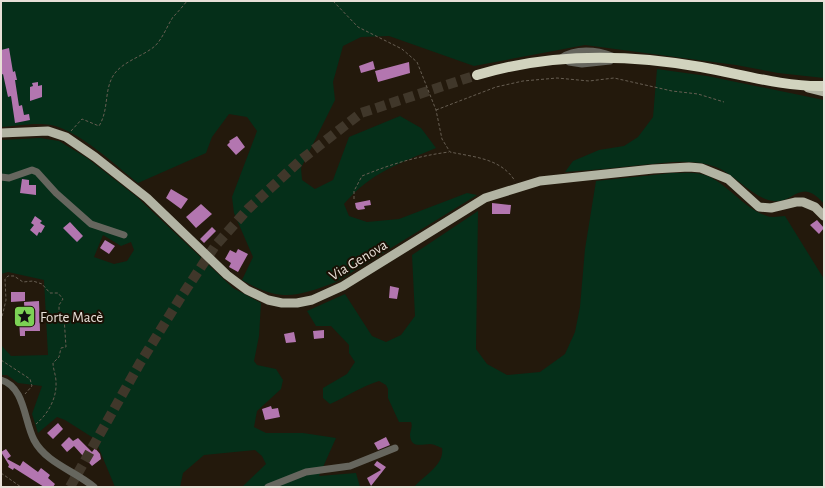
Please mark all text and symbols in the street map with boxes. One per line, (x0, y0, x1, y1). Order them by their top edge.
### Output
street label: Via Genova (327, 237, 390, 284)
place icon: Forte Macè (12, 304, 38, 330)
place label: Forte Macè (40, 310, 103, 325)

